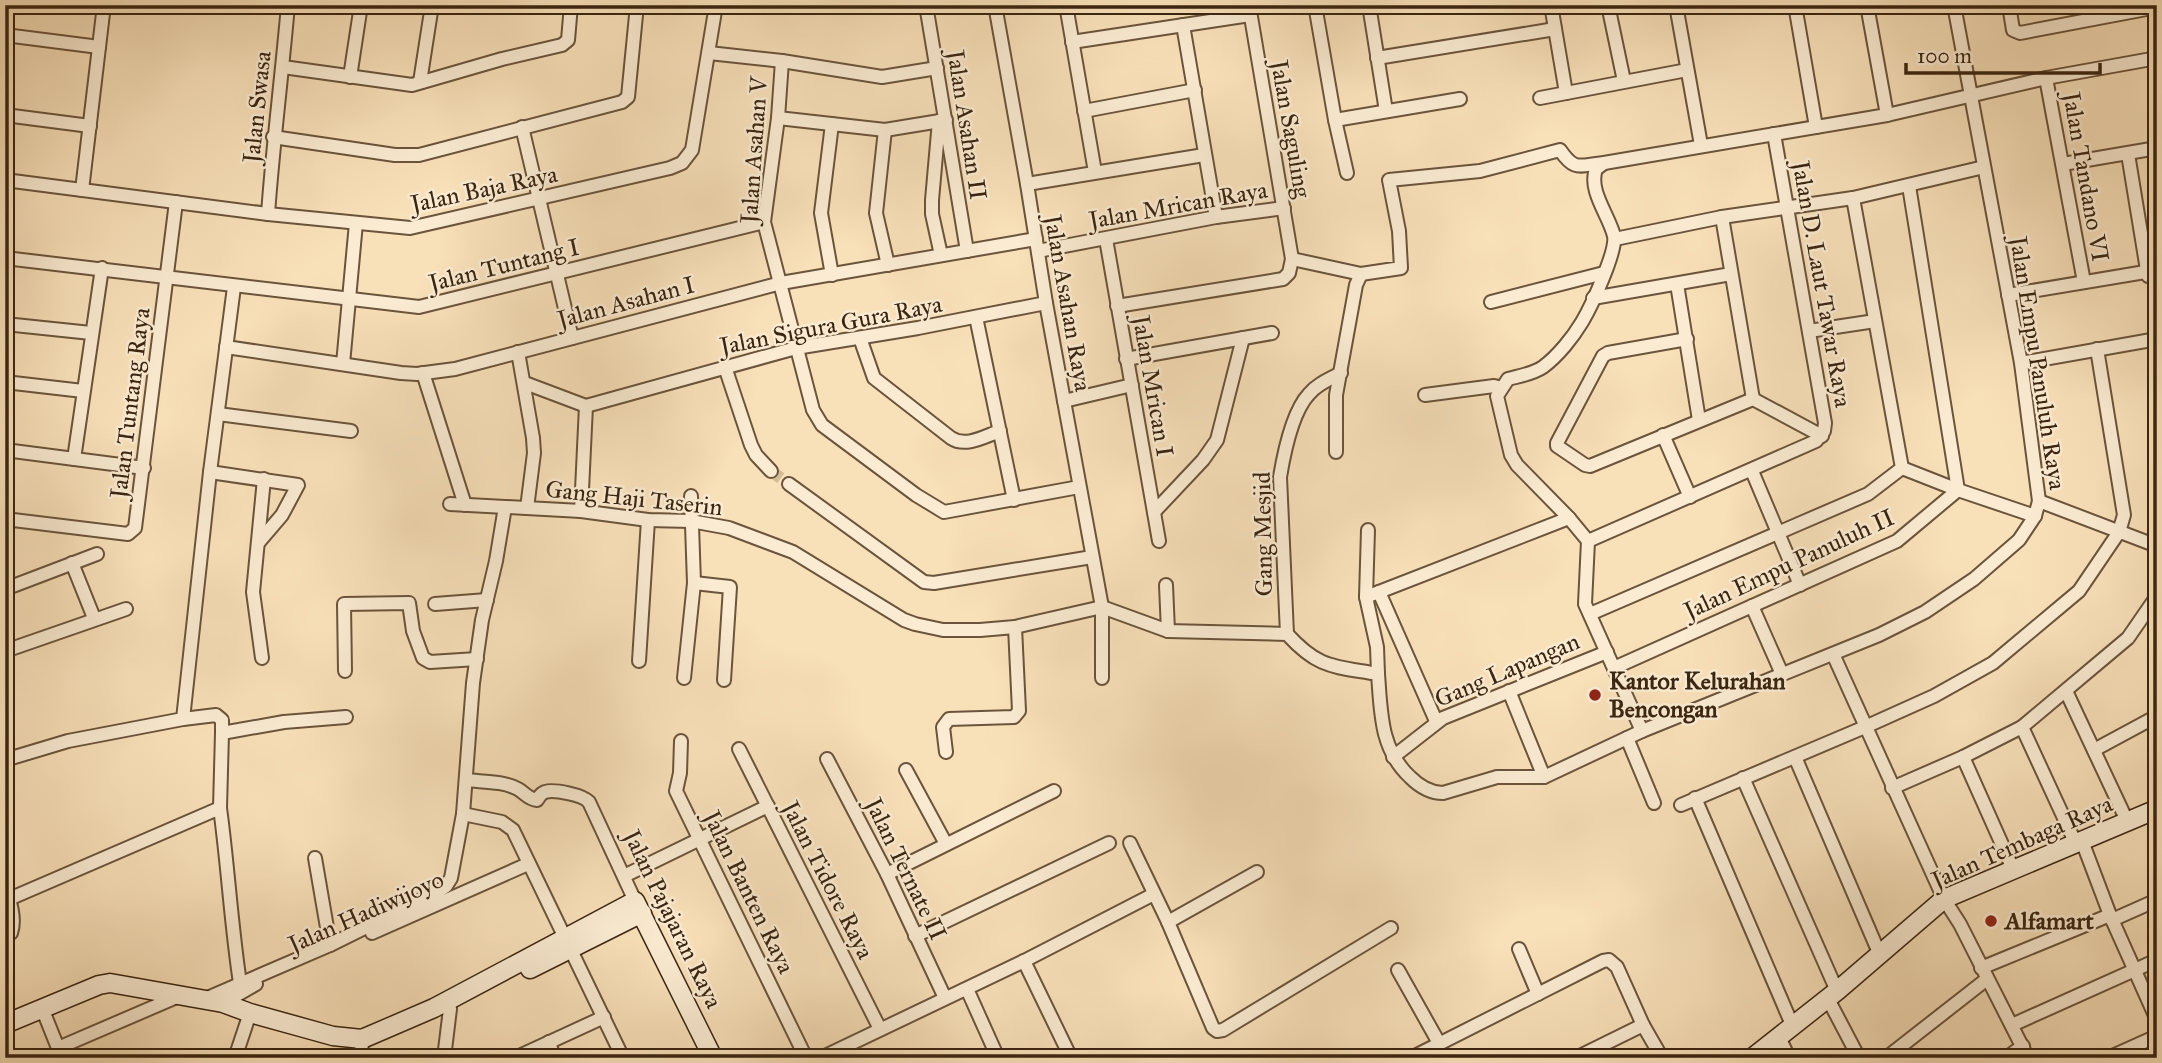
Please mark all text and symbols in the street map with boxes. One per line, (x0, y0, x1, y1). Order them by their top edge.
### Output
scale bar (1906, 32, 2101, 76)
text: 100 m (1917, 43, 1972, 69)
street label: Jalan Asahan II (940, 45, 994, 202)
street label: Jalan Swasa (236, 49, 278, 167)
street label: Jalan Saguling (1264, 55, 1318, 201)
street label: Jalan Asahan V (734, 74, 774, 228)
street label: Jalan Tandano VI (2056, 87, 2116, 264)
street label: Jalan D. Laut Tawar Raya (1785, 155, 1859, 410)
street label: Jalan Baja Raya (405, 159, 561, 220)
street label: Jalan Mrican Raya (1083, 174, 1270, 236)
street label: Jalan Asahan Raya (1037, 209, 1098, 394)
street label: Jalan Empu Panuluh Raya (2003, 231, 2073, 493)
street label: Jalan Tuntang I (423, 232, 582, 299)
street label: Jalan Asahan I (551, 269, 698, 336)
street label: Jalan Sigura Gura Raya (714, 289, 945, 362)
street label: Jalan Tuntang Raya (103, 305, 157, 503)
street label: Jalan Mrican I (1125, 310, 1180, 459)
street label: Gang Mesjid (1247, 471, 1279, 597)
street label: Gang Haji Taserin (544, 474, 724, 522)
street label: Jalan Empu Panuluh II (1676, 502, 1899, 627)
street label: Gang Lapangan (1430, 626, 1584, 714)
place label: Kantor Kelurahan Bencongan (1609, 666, 1785, 724)
marker: Kantor Kelurahan Bencongan (1587, 687, 1603, 703)
street label: Jalan Tembaga Raya (1924, 788, 2118, 897)
street label: Jalan Ternate II (857, 790, 953, 945)
street label: Jalan Tidore Raya (774, 793, 881, 965)
street label: Jalan Banten Raya (695, 803, 802, 979)
street label: Jalan Pajajaran Raya (616, 822, 730, 1014)
street label: Jalan Hadiwijoyo (281, 864, 448, 961)
place label: Alfamart (2003, 906, 2094, 936)
marker: Alfamart (1983, 913, 1999, 929)

